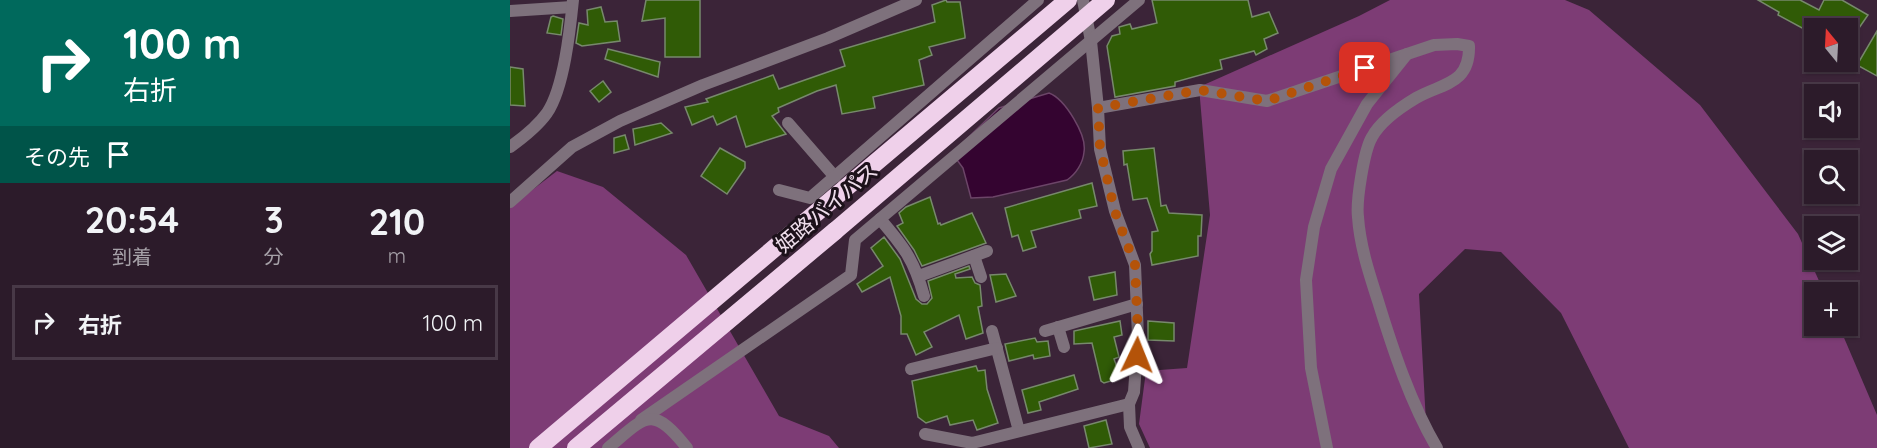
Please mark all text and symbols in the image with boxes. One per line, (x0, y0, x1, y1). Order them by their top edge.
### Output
text: 100 m (123, 17, 241, 70)
north arrow (1804, 18, 1858, 72)
map controls (1804, 18, 1858, 336)
icon: right (24, 24, 102, 102)
pin (1339, 42, 1390, 93)
icon: arrive (1348, 51, 1381, 84)
text: 右折 (123, 73, 177, 107)
button: sound (1804, 84, 1858, 138)
icon: arrive (102, 138, 135, 171)
text: その先 (24, 143, 90, 171)
button: search (1804, 150, 1858, 204)
street label: 姫路バイパス (770, 157, 883, 258)
text: 20:54 (85, 197, 179, 242)
text: 3 (264, 197, 284, 242)
text: 210 (369, 199, 425, 244)
button: layers (1804, 216, 1858, 270)
text: m (388, 243, 406, 268)
text: 到着 (112, 244, 152, 269)
text: 分 (264, 244, 284, 269)
button: + (1804, 282, 1858, 336)
icon: right (27, 306, 60, 339)
text: 100 m (423, 309, 483, 337)
text: 右折 (78, 311, 122, 339)
position arrow (1105, 323, 1169, 387)

